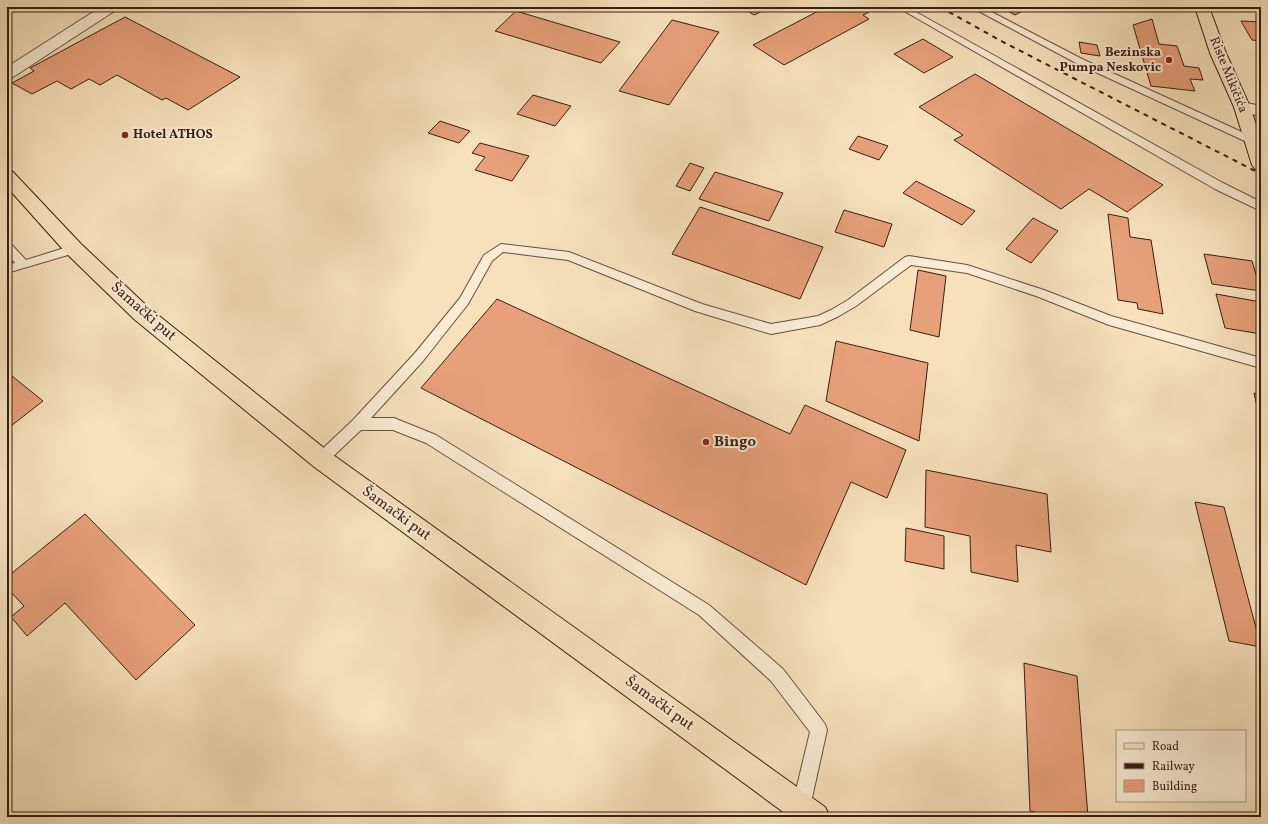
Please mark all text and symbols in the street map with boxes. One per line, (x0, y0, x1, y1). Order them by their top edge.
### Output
street label: Riste Mikičića (1205, 34, 1251, 116)
place label: Bezinska Pumpa Neskovic (1060, 44, 1161, 77)
marker: Bezinska Pumpa Neskovic (1164, 55, 1174, 65)
place label: Hotel ATHOS (133, 126, 213, 144)
marker: Hotel ATHOS (120, 130, 130, 140)
street label: Šamački put (106, 278, 180, 346)
place label: Bingo (714, 432, 756, 453)
marker: Bingo (701, 437, 711, 447)
street label: Šamački put (357, 482, 435, 546)
street label: Šamački put (620, 672, 698, 736)
legend (1116, 730, 1246, 802)
text: Road (1152, 739, 1179, 755)
text: Railway (1152, 759, 1195, 775)
text: Building (1152, 779, 1197, 795)

